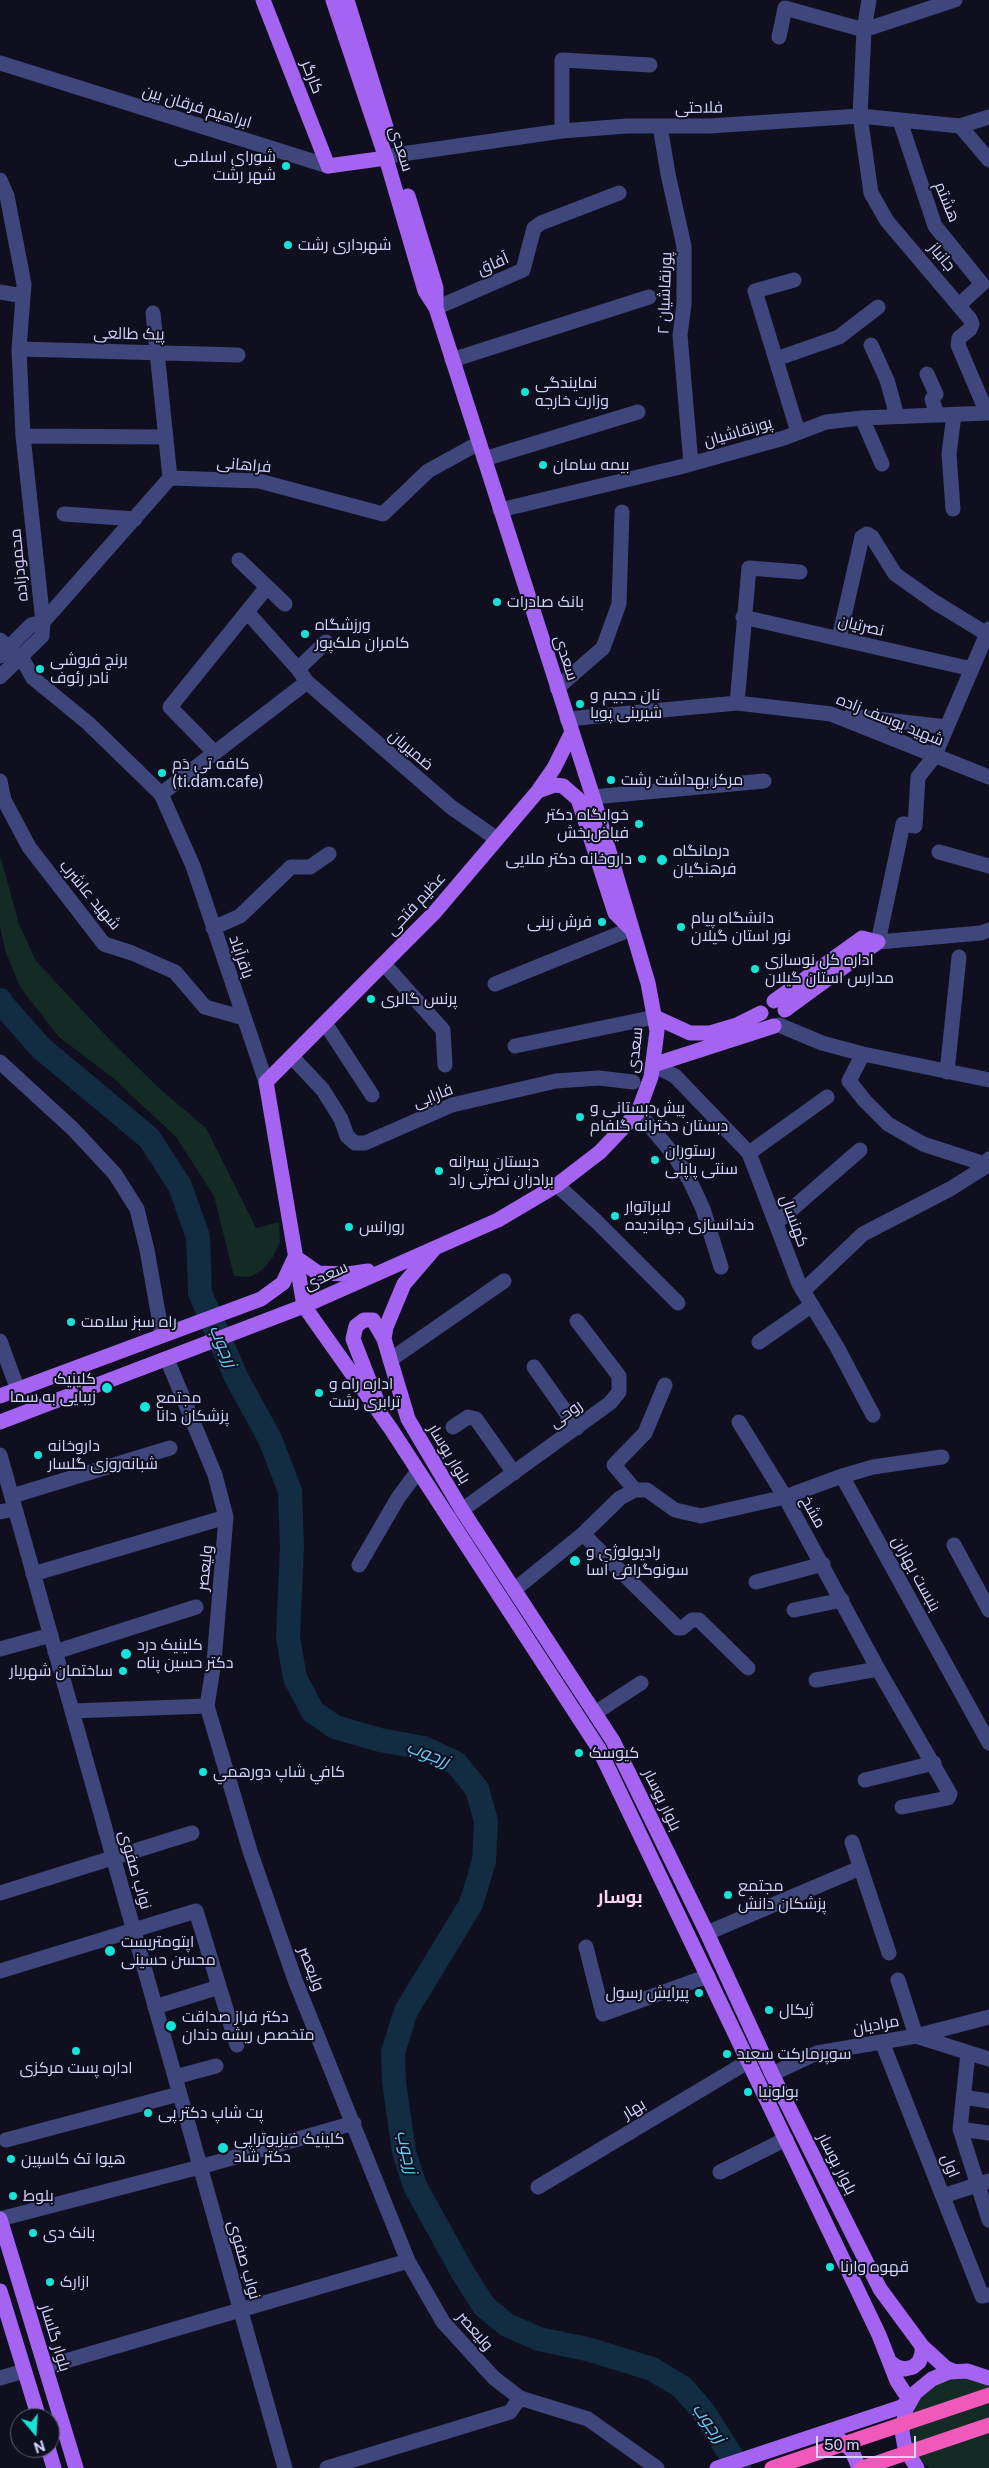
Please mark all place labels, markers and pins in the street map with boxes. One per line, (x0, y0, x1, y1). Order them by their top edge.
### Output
place label: شورای اسلامی شهر رشت (174, 147, 276, 185)
marker: شورای اسلامی شهر رشت (280, 160, 292, 172)
place label: شهرداری رشت (298, 235, 392, 255)
marker: شهرداری رشت (282, 239, 294, 251)
place label: نمایندگی وزارت خارجه (535, 373, 609, 411)
marker: نمایندگی وزارت خارجه (519, 386, 531, 398)
place label: بیمه سامان (553, 455, 630, 475)
marker: بیمه سامان (537, 459, 549, 471)
place label: بانک صادرات (507, 592, 584, 612)
marker: بانک صادرات (491, 596, 503, 608)
place label: ورزشگاه کامران ملک‌پور (315, 615, 410, 653)
marker: ورزشگاه کامران ملک‌پور (299, 628, 311, 640)
place label: برنج فروشی نادر رئوف (50, 650, 128, 688)
marker: برنج فروشی نادر رئوف (34, 663, 46, 675)
place label: نان حجیم و شیرینی پویا (590, 685, 662, 723)
marker: نان حجیم و شیرینی پویا (574, 698, 586, 710)
place label: کافه تی دَم (ti.dam.cafe) (172, 754, 264, 792)
marker: کافه تی دَم (ti.dam.cafe) (156, 767, 168, 779)
place label: مرکز بهداشت رشت (621, 770, 743, 790)
marker: مرکز بهداشت رشت (605, 774, 617, 786)
place label: خوابگاه دکتر فیاض‌بخش (546, 805, 629, 843)
marker: خوابگاه دکتر فیاض‌بخش (633, 818, 645, 830)
place label: درمانگاه فرهنگیان (673, 841, 736, 879)
place label: داروخانه دکتر ملایی (505, 849, 632, 869)
marker: داروخانه دکتر ملایی (636, 853, 648, 865)
marker: درمانگاه فرهنگیان (655, 853, 669, 867)
place label: دانشگاه پیام نور استان گیلان (691, 908, 791, 946)
place label: فرش زینی (527, 912, 592, 932)
marker: فرش زینی (596, 916, 608, 928)
marker: دانشگاه پیام نور استان گیلان (675, 921, 687, 933)
place label: اداره کل نوسازی مدارس استان گیلان (765, 950, 894, 988)
marker: اداره کل نوسازی مدارس استان گیلان (749, 963, 761, 975)
place label: پرنس گالری (381, 989, 457, 1009)
marker: پرنس گالری (365, 993, 377, 1005)
place label: پیش‌دبستانی و دبستان دخترانه گلفام (590, 1098, 728, 1136)
marker: پیش‌دبستانی و دبستان دخترانه گلفام (574, 1111, 586, 1123)
place label: رستوران سنتی پاپلی (665, 1141, 738, 1179)
place label: دبستان پسرانه برادران نصرتی راد (449, 1152, 554, 1190)
marker: رستوران سنتی پاپلی (649, 1154, 661, 1166)
marker: دبستان پسرانه برادران نصرتی راد (433, 1165, 445, 1177)
place label: لابراتوار دندانسازی جهاندیده (625, 1197, 754, 1235)
marker: لابراتوار دندانسازی جهاندیده (609, 1210, 621, 1222)
place label: رورانس (359, 1217, 405, 1237)
marker: رورانس (343, 1221, 355, 1233)
place label: راه سبز سلامت (81, 1312, 177, 1332)
marker: راه سبز سلامت (65, 1316, 77, 1328)
place label: کلینیک زیبایی به سما (10, 1369, 96, 1407)
place label: اداره راه و ترابری رشت (329, 1374, 400, 1412)
marker: کلینیک زیبایی به سما (100, 1381, 114, 1395)
marker: اداره راه و ترابری رشت (313, 1387, 325, 1399)
place label: مجتمع پزشکان دانا (156, 1388, 229, 1426)
marker: مجتمع پزشکان دانا (138, 1400, 152, 1414)
place label: داروخانه شبانه‌روزی گلسار (48, 1436, 158, 1474)
marker: داروخانه شبانه‌روزی گلسار (32, 1449, 44, 1461)
place label: رادیولوژی و سونوگرافی آسا (586, 1542, 689, 1580)
marker: رادیولوژی و سونوگرافی آسا (568, 1554, 582, 1568)
place label: کلینیک درد دکتر حسین پناه (137, 1635, 234, 1673)
marker: کلینیک درد دکتر حسین پناه (119, 1647, 133, 1661)
place label: ساختمان شهریار (10, 1661, 113, 1681)
marker: ساختمان شهریار (117, 1665, 129, 1677)
place label: کیوسک (589, 1743, 639, 1763)
marker: کیوسک (573, 1747, 585, 1759)
place label: كافي شاپ دورهمي (213, 1762, 345, 1782)
marker: كافي شاپ دورهمي (197, 1766, 209, 1778)
place label: مجتمع پزشکان دانش (738, 1876, 826, 1914)
marker: مجتمع پزشکان دانش (722, 1889, 734, 1901)
place label: اپتومتریست محسن حسینی (121, 1932, 216, 1970)
marker: اپتومتریست محسن حسینی (103, 1944, 117, 1958)
place label: پیرایش رسول (605, 1983, 689, 2003)
marker: پیرایش رسول (693, 1987, 705, 1999)
place label: ژیکال (779, 2000, 813, 2020)
marker: ژیکال (763, 2004, 775, 2016)
place label: دکتر فراز صداقت متخصص ریشه دندان (182, 2007, 315, 2045)
marker: دکتر فراز صداقت متخصص ریشه دندان (164, 2019, 178, 2033)
place label: سوپرمارکت سعید (737, 2044, 851, 2064)
marker: اداره پست مرکزی (70, 2045, 82, 2057)
marker: سوپرمارکت سعید (721, 2048, 733, 2060)
place label: اداره پست مرکزی (20, 2058, 132, 2078)
place label: بولونیا (758, 2082, 799, 2102)
marker: بولونیا (742, 2086, 754, 2098)
place label: پت شاپ دکتر پی (158, 2103, 263, 2123)
marker: پت شاپ دکتر پی (142, 2107, 154, 2119)
place label: کلینیک فیزیوتراپی دکتر شاد (234, 2129, 345, 2167)
marker: کلینیک فیزیوتراپی دکتر شاد (216, 2141, 230, 2155)
place label: هیوا تک کاسپین (21, 2149, 126, 2169)
marker: هیوا تک کاسپین (5, 2153, 17, 2165)
place label: بلوط (23, 2186, 54, 2206)
marker: بلوط (7, 2190, 19, 2202)
place label: بانک دی (43, 2223, 95, 2243)
marker: بانک دی (27, 2227, 39, 2239)
place label: قهوه وارنا (840, 2257, 909, 2277)
marker: قهوه وارنا (824, 2261, 836, 2273)
place label: ازارک (60, 2272, 90, 2292)
marker: ازارک (44, 2276, 56, 2288)

